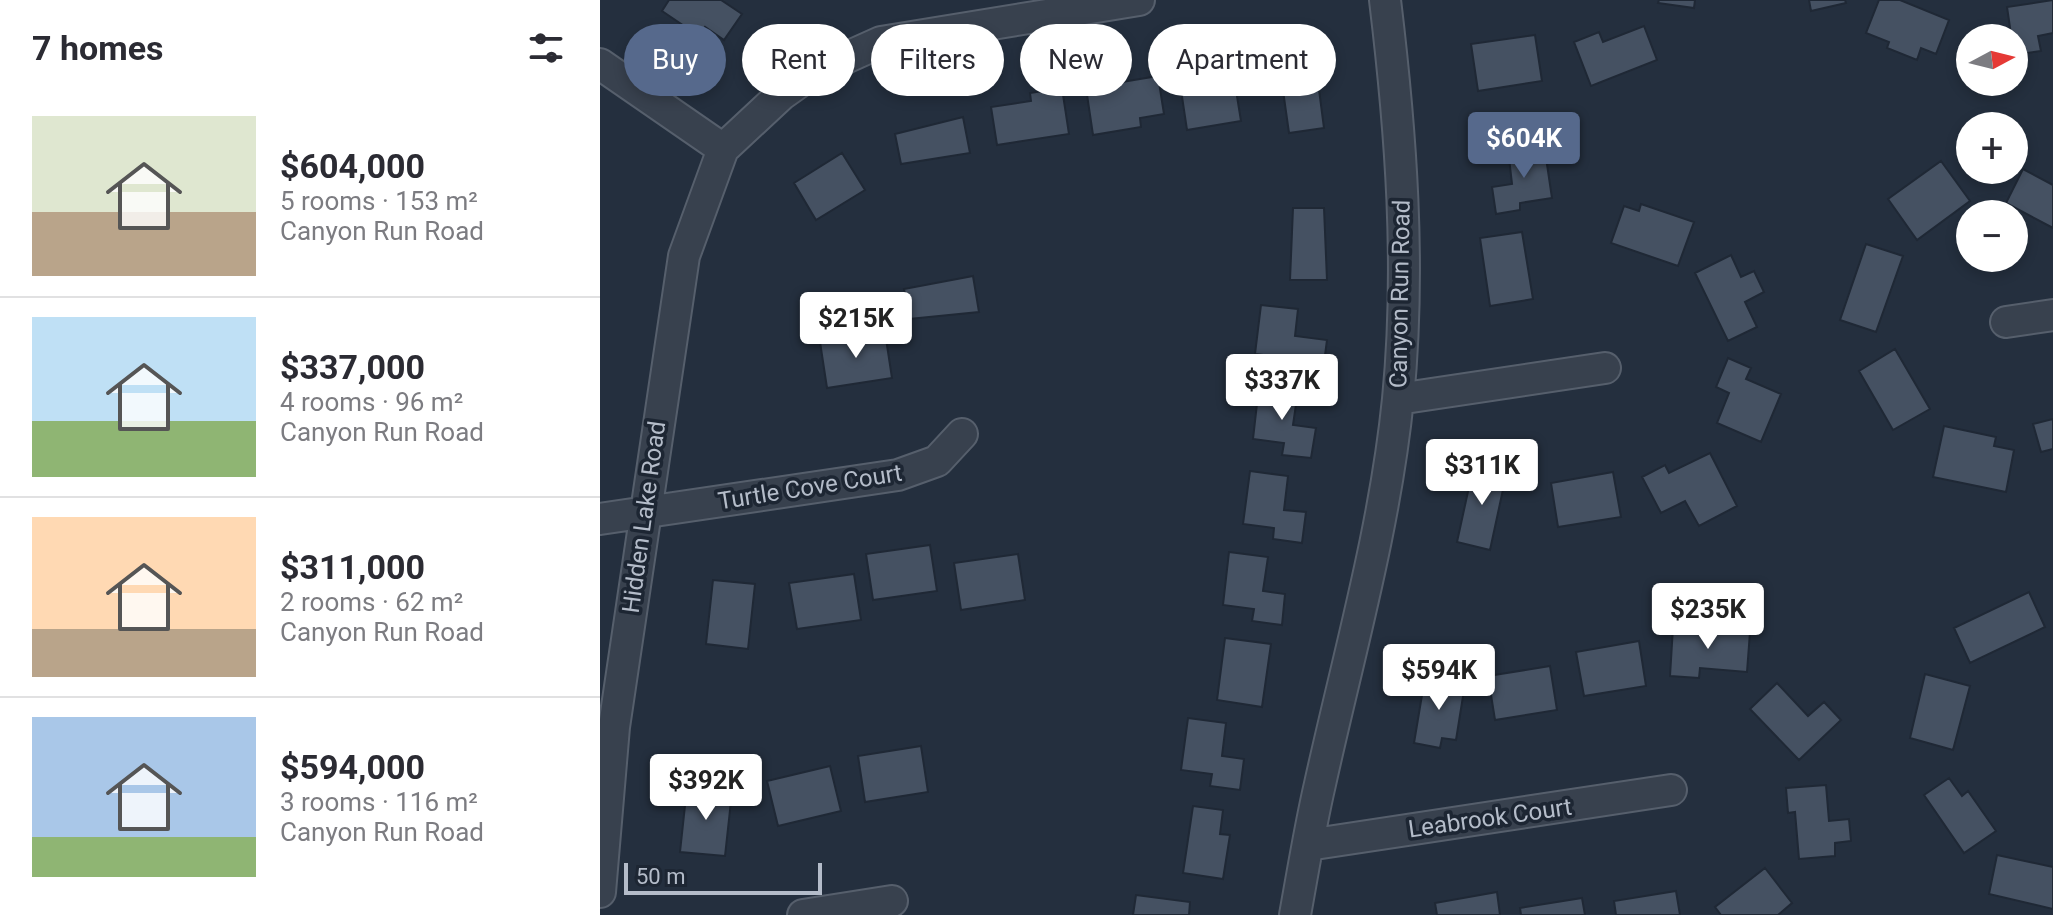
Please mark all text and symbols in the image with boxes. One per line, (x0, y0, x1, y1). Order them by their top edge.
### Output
chip: Buy (624, 24, 726, 96)
chip: Rent (742, 24, 855, 96)
chip: Filters (871, 24, 1004, 96)
chip: New (1020, 24, 1132, 96)
chip: Apartment (1148, 24, 1336, 96)
north arrow (1956, 24, 2028, 96)
map controls (1956, 24, 2028, 272)
icon: filters (524, 26, 568, 70)
text: 7 homes (32, 28, 163, 68)
pin: $604K (1468, 112, 1580, 180)
button: + (1956, 112, 2028, 184)
text: $604K (1486, 123, 1562, 153)
text: $604,000 (280, 146, 425, 186)
icon: home (96, 148, 192, 244)
text: 5 rooms · 153 m² (280, 186, 478, 216)
street label: Canyon Run Road (1384, 200, 1416, 388)
button: − (1956, 200, 2028, 272)
text: Canyon Run Road (280, 216, 484, 246)
pin: $215K (800, 292, 912, 360)
text: $215K (818, 303, 894, 333)
text: $337,000 (280, 347, 425, 387)
icon: home (96, 349, 192, 445)
pin: $337K (1226, 354, 1338, 422)
text: $337K (1244, 365, 1320, 395)
text: 4 rooms · 96 m² (280, 387, 463, 417)
text: Canyon Run Road (280, 417, 484, 447)
street label: Hidden Lake Road (617, 419, 671, 615)
pin: $311K (1426, 439, 1538, 507)
text: $311K (1444, 450, 1520, 480)
street label: Turtle Cove Court (716, 459, 904, 515)
text: $311,000 (280, 547, 425, 587)
icon: home (96, 549, 192, 645)
pin: $235K (1652, 583, 1764, 651)
text: 2 rooms · 62 m² (280, 587, 463, 617)
text: $235K (1670, 594, 1746, 624)
text: Canyon Run Road (280, 617, 484, 647)
pin: $594K (1383, 644, 1495, 712)
text: $594K (1401, 655, 1477, 685)
text: $594,000 (280, 747, 425, 787)
icon: home (96, 749, 192, 845)
pin: $392K (650, 754, 762, 822)
text: $392K (668, 765, 744, 795)
text: 3 rooms · 116 m² (280, 787, 478, 817)
street label: Leabrook Court (1407, 793, 1574, 843)
text: Canyon Run Road (280, 817, 484, 847)
scale bar (624, 859, 822, 895)
text: 50 m (636, 864, 685, 889)

